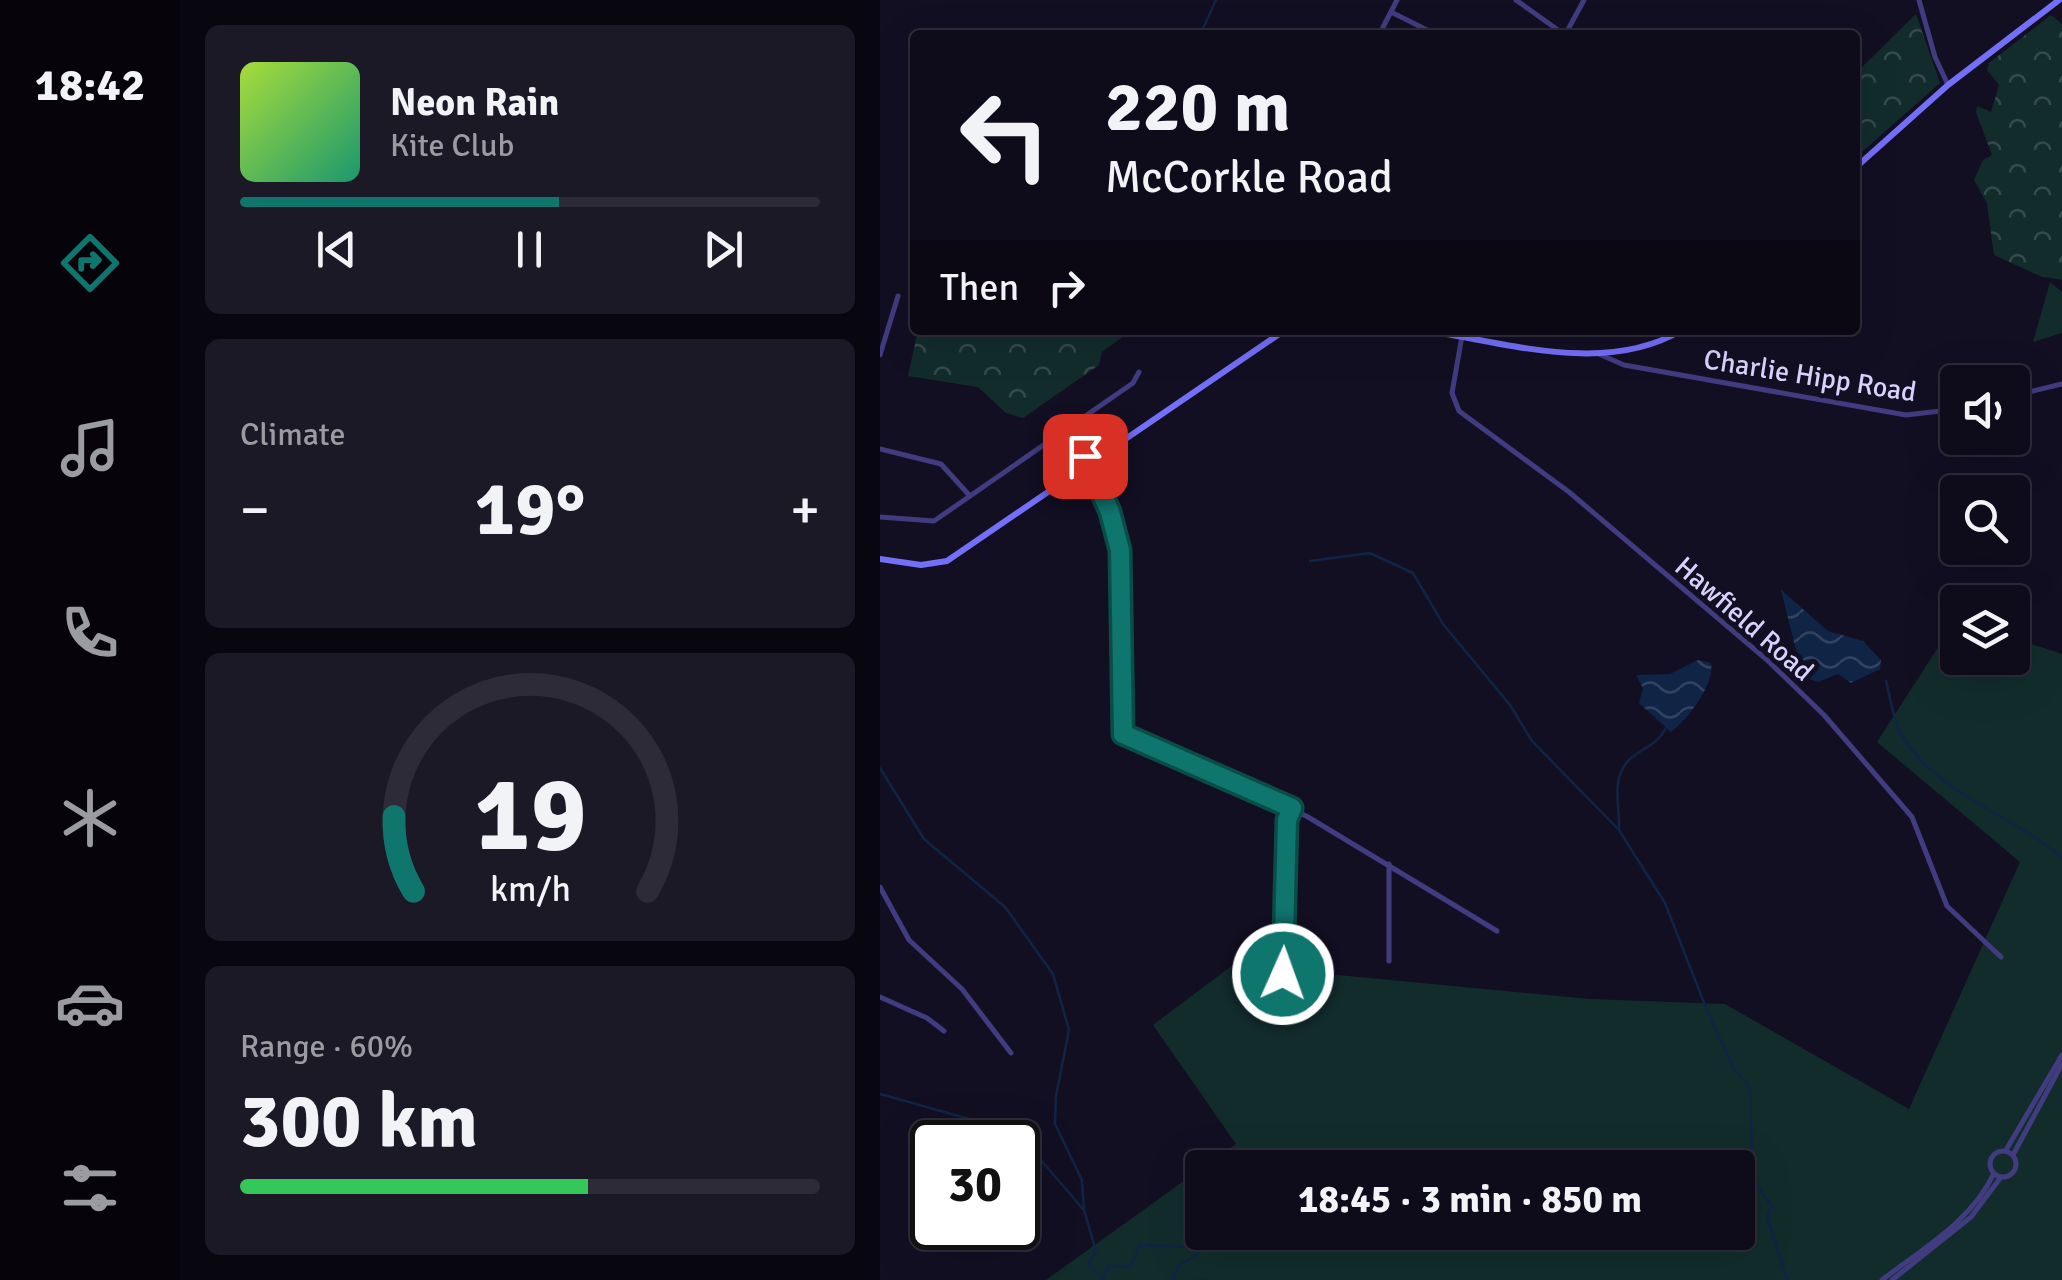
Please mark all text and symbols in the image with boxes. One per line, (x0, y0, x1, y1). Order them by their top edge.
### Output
text: 18:42 (35, 58, 145, 113)
text: 220 m (1105, 64, 1290, 150)
icon: left (940, 70, 1070, 200)
text: Neon Rain (390, 79, 559, 126)
text: Kite Club (390, 126, 514, 165)
text: McCorkle Road (1105, 150, 1393, 205)
icon: previous (309, 222, 364, 277)
icon: pause (502, 222, 557, 277)
icon: next (696, 222, 751, 277)
icon: directions (55, 228, 125, 298)
icon: right (1039, 260, 1094, 315)
text: Then (940, 264, 1019, 311)
street label: Charlie Hipp Road (1701, 342, 1919, 410)
map controls (1940, 365, 2030, 675)
button: sound (1940, 365, 2030, 455)
icon: music (55, 413, 125, 483)
pin (1043, 414, 1128, 499)
text: Climate (240, 415, 346, 454)
icon: arrive (1058, 429, 1113, 484)
text: 19° (475, 463, 586, 556)
button: search (1940, 475, 2030, 565)
text: − (240, 476, 270, 544)
text: + (790, 476, 820, 544)
street label: Hawfield Road (1668, 550, 1820, 688)
button: layers (1940, 585, 2030, 675)
icon: phone (55, 598, 125, 668)
text: 19 (474, 751, 586, 879)
icon: climate (55, 783, 125, 853)
text: km/h (490, 867, 570, 911)
position arrow (1231, 922, 1335, 1026)
icon: car (55, 968, 125, 1038)
text: Range · 60% (240, 1027, 413, 1066)
text: 300 km (240, 1075, 478, 1168)
speed limit sign: 30 (910, 1120, 1040, 1250)
icon: filters (55, 1153, 125, 1223)
text: 18:45 · 3 min · 850 m (1298, 1176, 1642, 1223)

